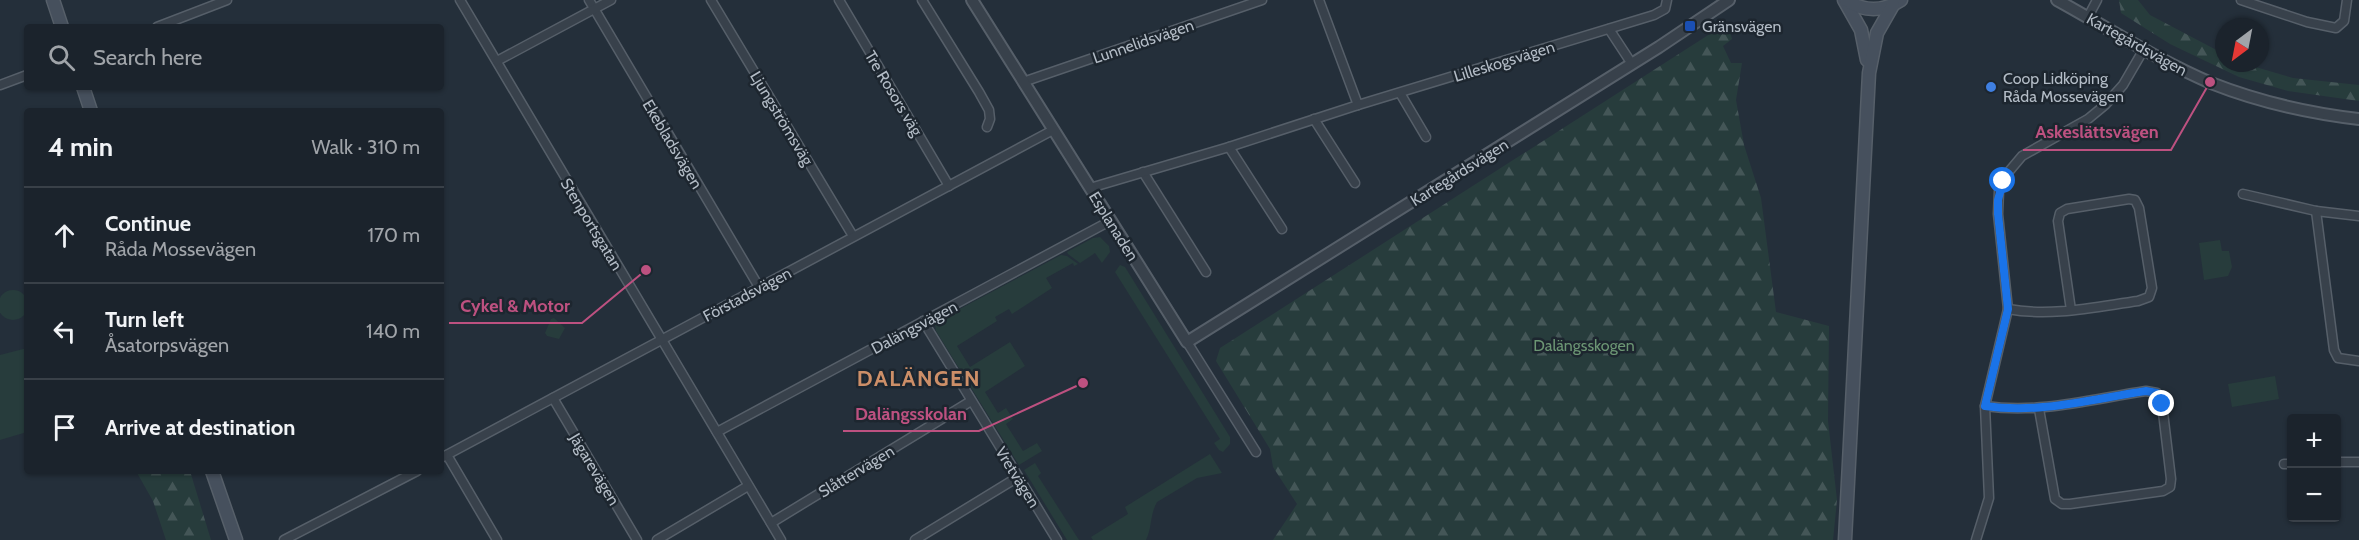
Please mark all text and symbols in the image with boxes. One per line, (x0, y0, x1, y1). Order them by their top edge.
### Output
street label: Kartegårdsvägen (2083, 9, 2190, 80)
street label: Lunnelidsvägen (1090, 15, 1196, 68)
place label: Gränsvägen (1702, 17, 1781, 36)
north arrow (2215, 18, 2269, 72)
marker: Gränsvägen (1683, 19, 1697, 33)
search box (24, 24, 444, 90)
street label: Lilleskogsvägen (1451, 37, 1557, 86)
icon: search (45, 41, 78, 74)
text: Search here (93, 44, 202, 71)
street label: Tre Rosors väg (861, 47, 927, 140)
street label: Ljungströmsväg (746, 68, 818, 170)
place label: Coop Lidköping Råda Mossevägen (2003, 69, 2124, 106)
marker: Coop Lidköping Råda Mossevägen (1984, 80, 1998, 94)
street label: Ekebladsvägen (639, 96, 707, 192)
callout: Askeslättsvägen (2023, 114, 2171, 150)
text: Askeslättsvägen (2035, 121, 2159, 143)
text: 4 min (48, 131, 113, 163)
text: Walk · 310 m (312, 135, 420, 159)
street label: Kartegårdsvägen (1407, 135, 1512, 210)
route start (1989, 167, 2015, 193)
street label: Stenportsgatan (557, 175, 626, 274)
street label: Esplanaden (1085, 188, 1142, 265)
text: Continue (105, 210, 191, 237)
icon: ahead (48, 219, 81, 252)
text: 170 m (368, 223, 420, 247)
text: Råda Mossevägen (105, 237, 256, 261)
street label: Förstadsvägen (700, 263, 795, 326)
callout: Cykel & Motor (449, 287, 582, 323)
text: Cykel & Motor (460, 295, 570, 317)
street label: Dalängsvägen (868, 297, 961, 358)
text: Turn left (105, 306, 184, 333)
icon: left (48, 315, 81, 348)
text: 140 m (366, 319, 420, 343)
text: Åsatorpsvägen (105, 333, 229, 357)
park label: Dalängsskogen (1533, 336, 1635, 355)
district label: DALÄNGEN (857, 365, 981, 392)
route end (2148, 390, 2174, 416)
callout: Dalängsskolan (843, 395, 979, 431)
text: Dalängsskolan (855, 403, 967, 425)
icon: arrive (48, 411, 81, 444)
text: Arrive at destination (105, 414, 295, 441)
map controls (2287, 414, 2341, 522)
button: + (2287, 414, 2341, 468)
street label: Jägarevägen (565, 429, 624, 509)
street label: Slåttervägen (815, 441, 898, 501)
street label: Vretvägen (991, 443, 1044, 511)
button: − (2287, 468, 2341, 522)

